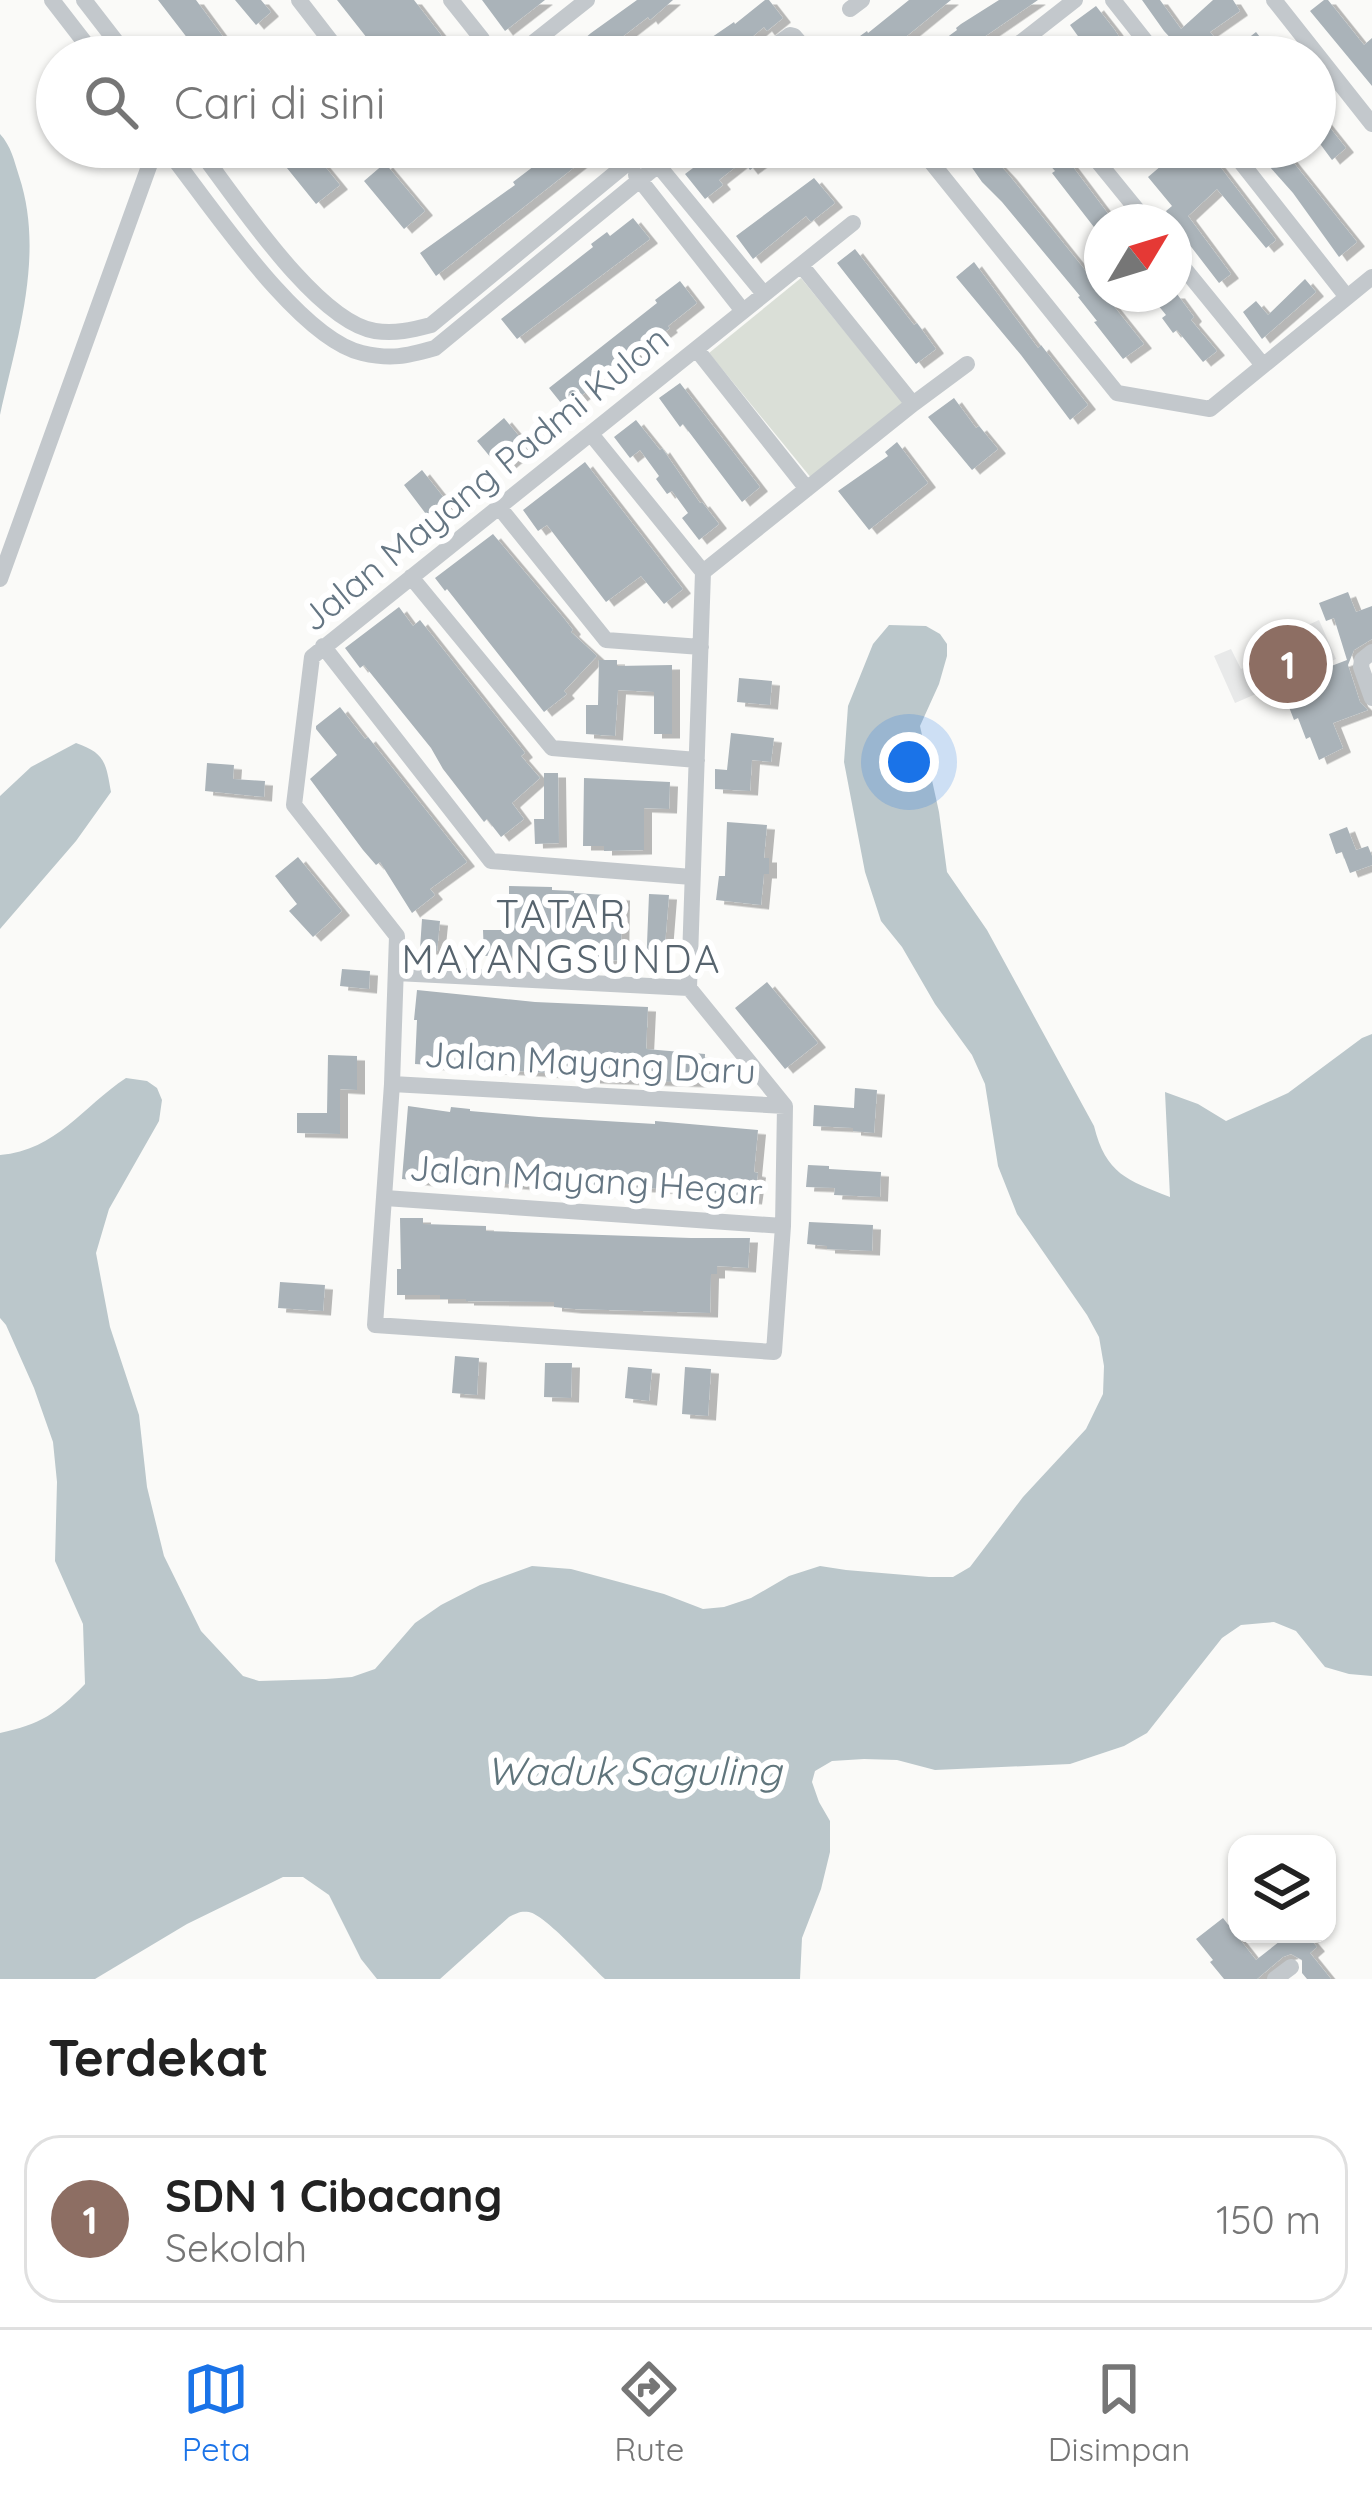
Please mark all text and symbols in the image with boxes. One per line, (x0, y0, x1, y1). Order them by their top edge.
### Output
search box (36, 36, 1336, 168)
icon: search (78, 69, 144, 135)
text: Cari di sini (174, 74, 385, 130)
north arrow (1084, 204, 1192, 312)
street label: Jalan Mayang Padmi Kulon (291, 316, 677, 640)
pin: 1 (1249, 619, 1327, 709)
your location (879, 732, 939, 792)
district label: TATAR MAYANGSUNDA (402, 889, 722, 983)
street label: Jalan Mayang Daru (423, 1031, 757, 1093)
street label: Jalan Mayang Hegar (408, 1144, 764, 1214)
water label: Waduk Saguling (487, 1746, 784, 1795)
map controls (1228, 1835, 1336, 1943)
button: layers (1228, 1835, 1336, 1943)
text: Terdekat (48, 2025, 269, 2089)
text: SDN 1 Cibacang (165, 2167, 502, 2223)
text: 1 (82, 2195, 98, 2244)
text: 150 m (1216, 2195, 1321, 2244)
text: Sekolah (165, 2223, 307, 2272)
tab: Peta (182, 2356, 251, 2469)
tab: Rute (614, 2356, 684, 2469)
tab: Disimpan (1048, 2356, 1190, 2469)

